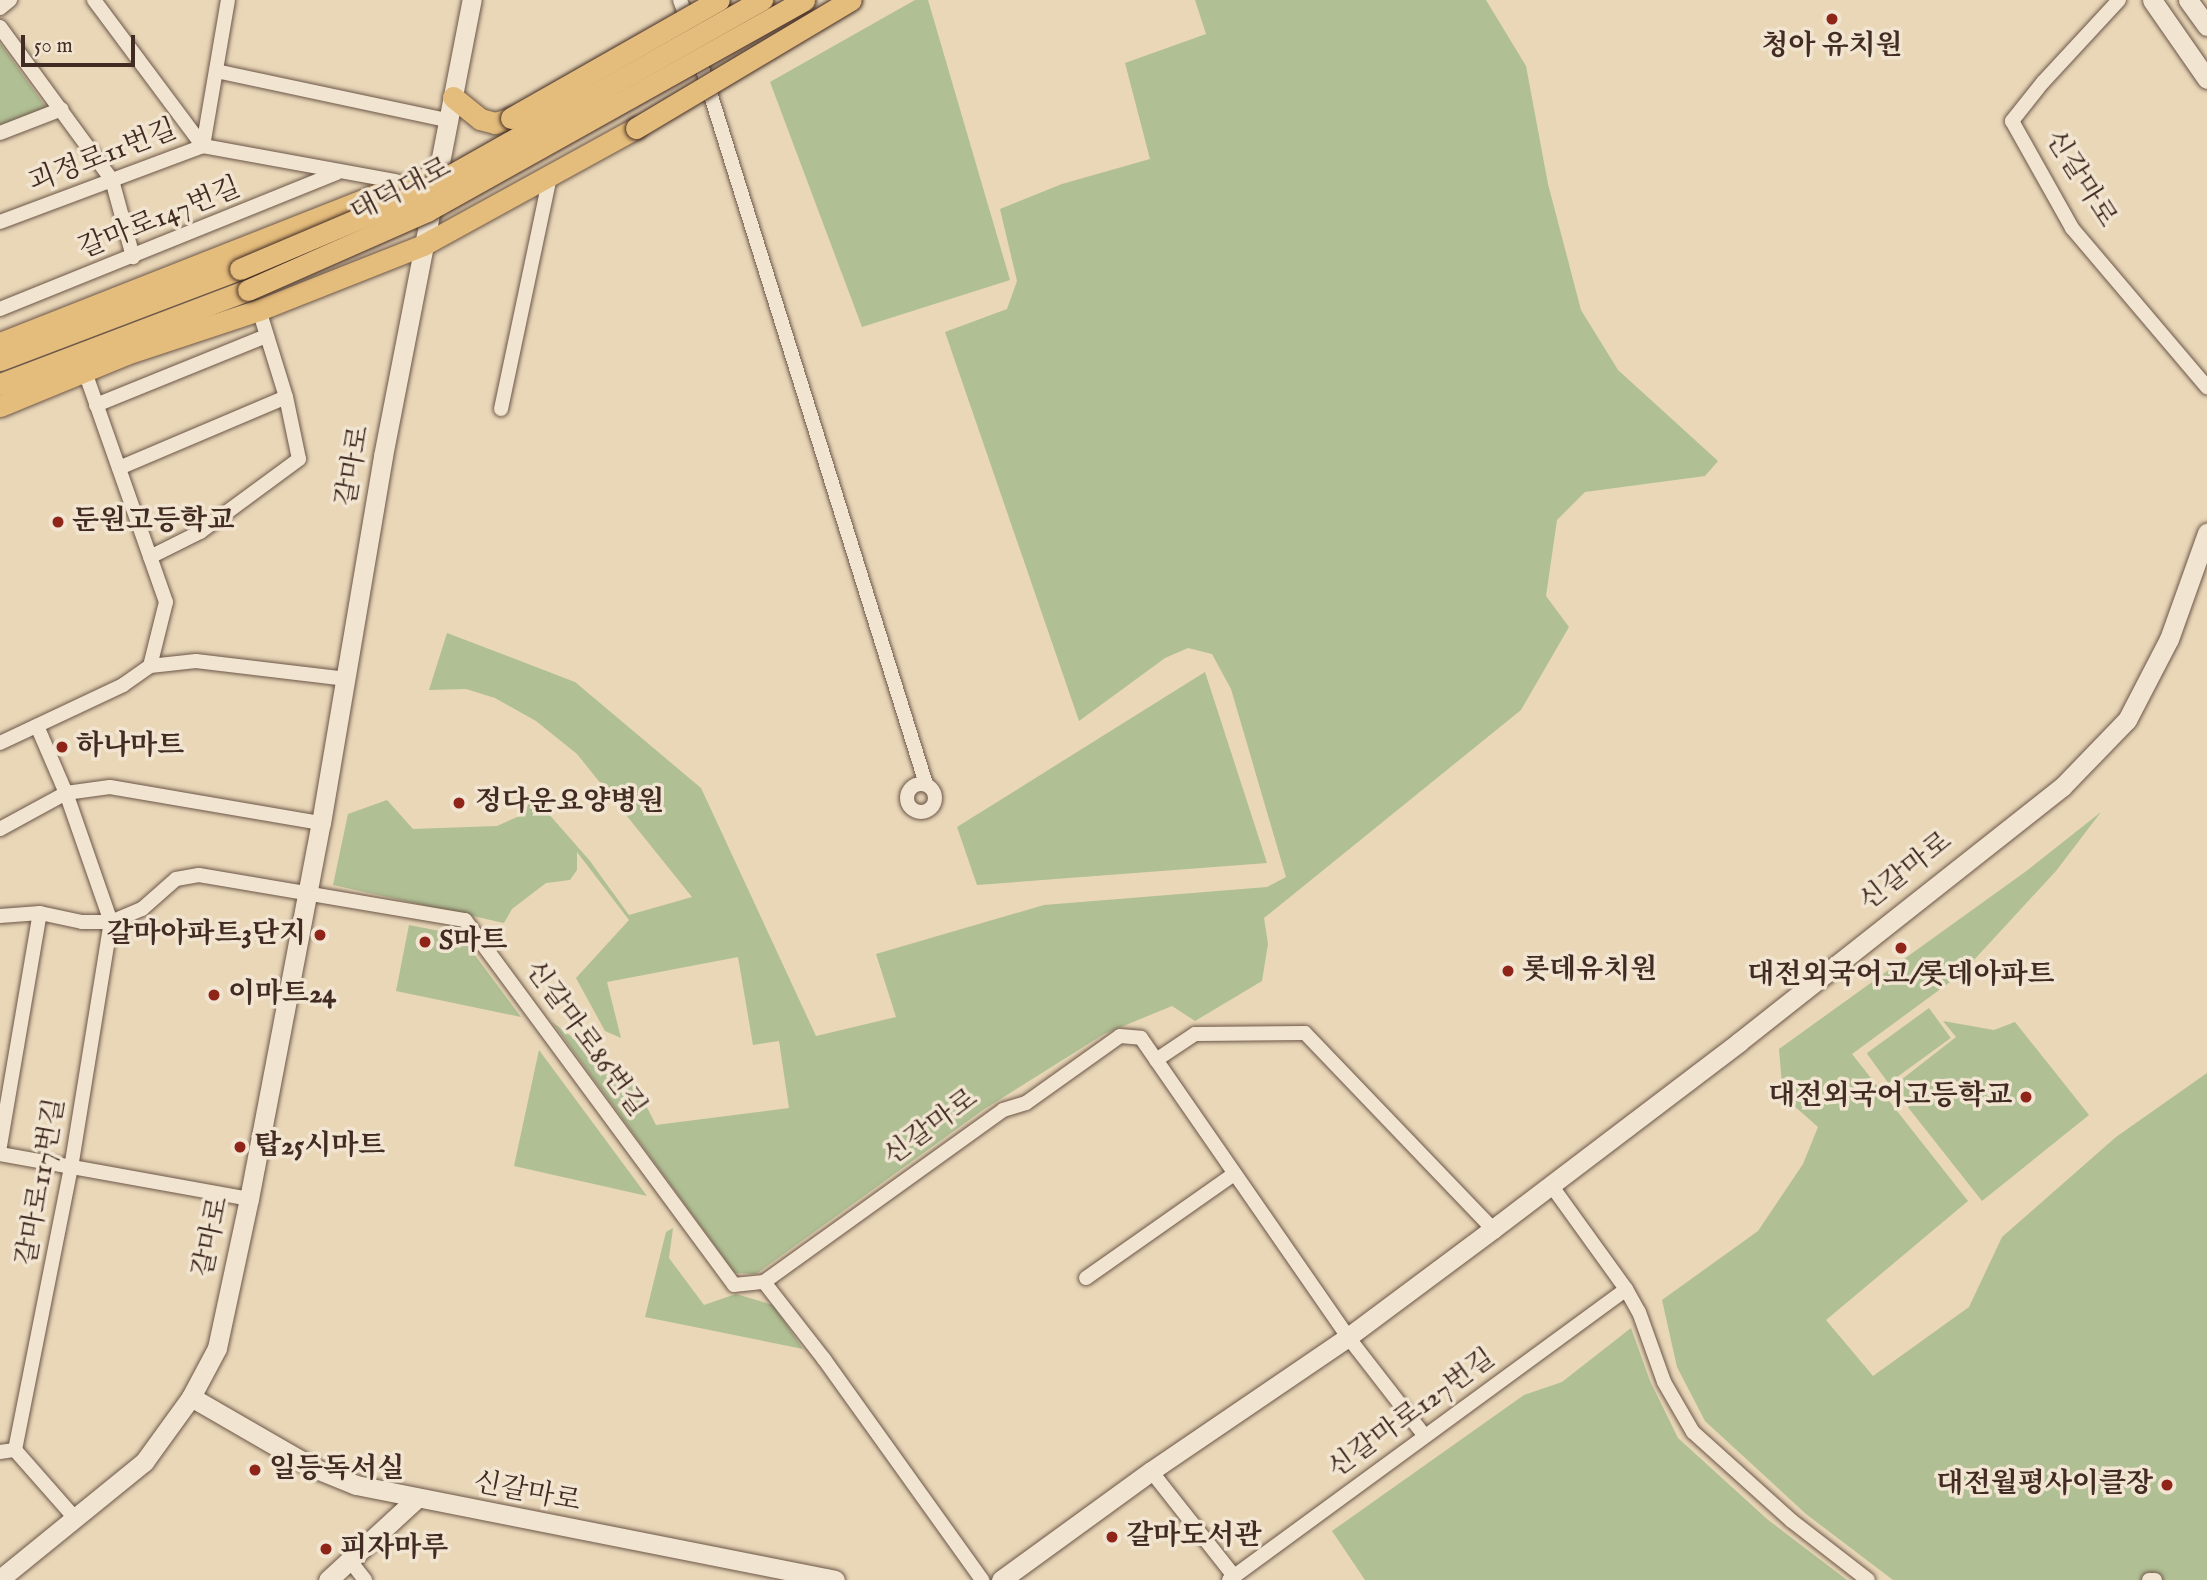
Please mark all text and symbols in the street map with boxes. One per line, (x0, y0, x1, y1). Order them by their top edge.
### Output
marker: 청아 유치원 (1824, 11, 1840, 27)
scale bar (24, 21, 138, 65)
place label: 청아 유치원 (1761, 30, 1903, 64)
text: 50 m (34, 33, 73, 60)
street label: 괴정로11번길 (24, 113, 182, 201)
street label: 신갈마로 (2037, 124, 2123, 234)
street label: 대덕대로 (345, 151, 457, 231)
street label: 갈마로147번길 (74, 171, 246, 267)
street label: 갈마로 (330, 423, 378, 509)
place label: 둔원고등학교 (72, 505, 234, 539)
marker: 둔원고등학교 (50, 514, 66, 530)
place label: 하나마트 (76, 730, 184, 764)
marker: 하나마트 (54, 739, 70, 755)
place label: 정다운요양병원 (475, 786, 664, 820)
marker: 정다운요양병원 (449, 793, 469, 813)
street label: 신갈마로 (1853, 825, 1959, 919)
place label: 갈마아파트3단지 (106, 918, 306, 952)
place label: S마트 (439, 925, 507, 959)
marker: 갈마아파트3단지 (312, 927, 328, 943)
marker: S마트 (417, 934, 433, 950)
marker: 대전외국어고/롯데아파트 (1893, 940, 1909, 956)
street label: 신갈마로86번길 (517, 954, 653, 1124)
place label: 롯데유치원 (1522, 954, 1657, 988)
place label: 대전외국어고/롯데아파트 (1747, 959, 2055, 993)
marker: 롯데유치원 (1500, 963, 1516, 979)
place label: 이마트24 (228, 978, 336, 1012)
marker: 이마트24 (206, 987, 222, 1003)
place label: 대전외국어고등학교 (1769, 1080, 2012, 1114)
street label: 신갈마로 (877, 1083, 985, 1173)
marker: 대전외국어고등학교 (2018, 1089, 2034, 1105)
street label: 갈마로117번길 (11, 1096, 73, 1268)
place label: 탑25시마트 (254, 1130, 385, 1164)
marker: 탑25시마트 (232, 1139, 248, 1155)
street label: 갈마로 (187, 1194, 237, 1280)
street label: 신갈마로127번길 (1322, 1342, 1502, 1486)
place label: 일등독서실 (269, 1453, 404, 1487)
marker: 일등독서실 (247, 1462, 263, 1478)
street label: 신갈마로 (471, 1466, 583, 1520)
place label: 대전월평사이클장 (1937, 1468, 2153, 1502)
marker: 대전월평사이클장 (2159, 1477, 2175, 1493)
place label: 갈마도서관 (1126, 1520, 1261, 1554)
marker: 갈마도서관 (1104, 1529, 1120, 1545)
place label: 피자마루 (340, 1532, 448, 1566)
marker: 피자마루 (318, 1541, 334, 1557)

